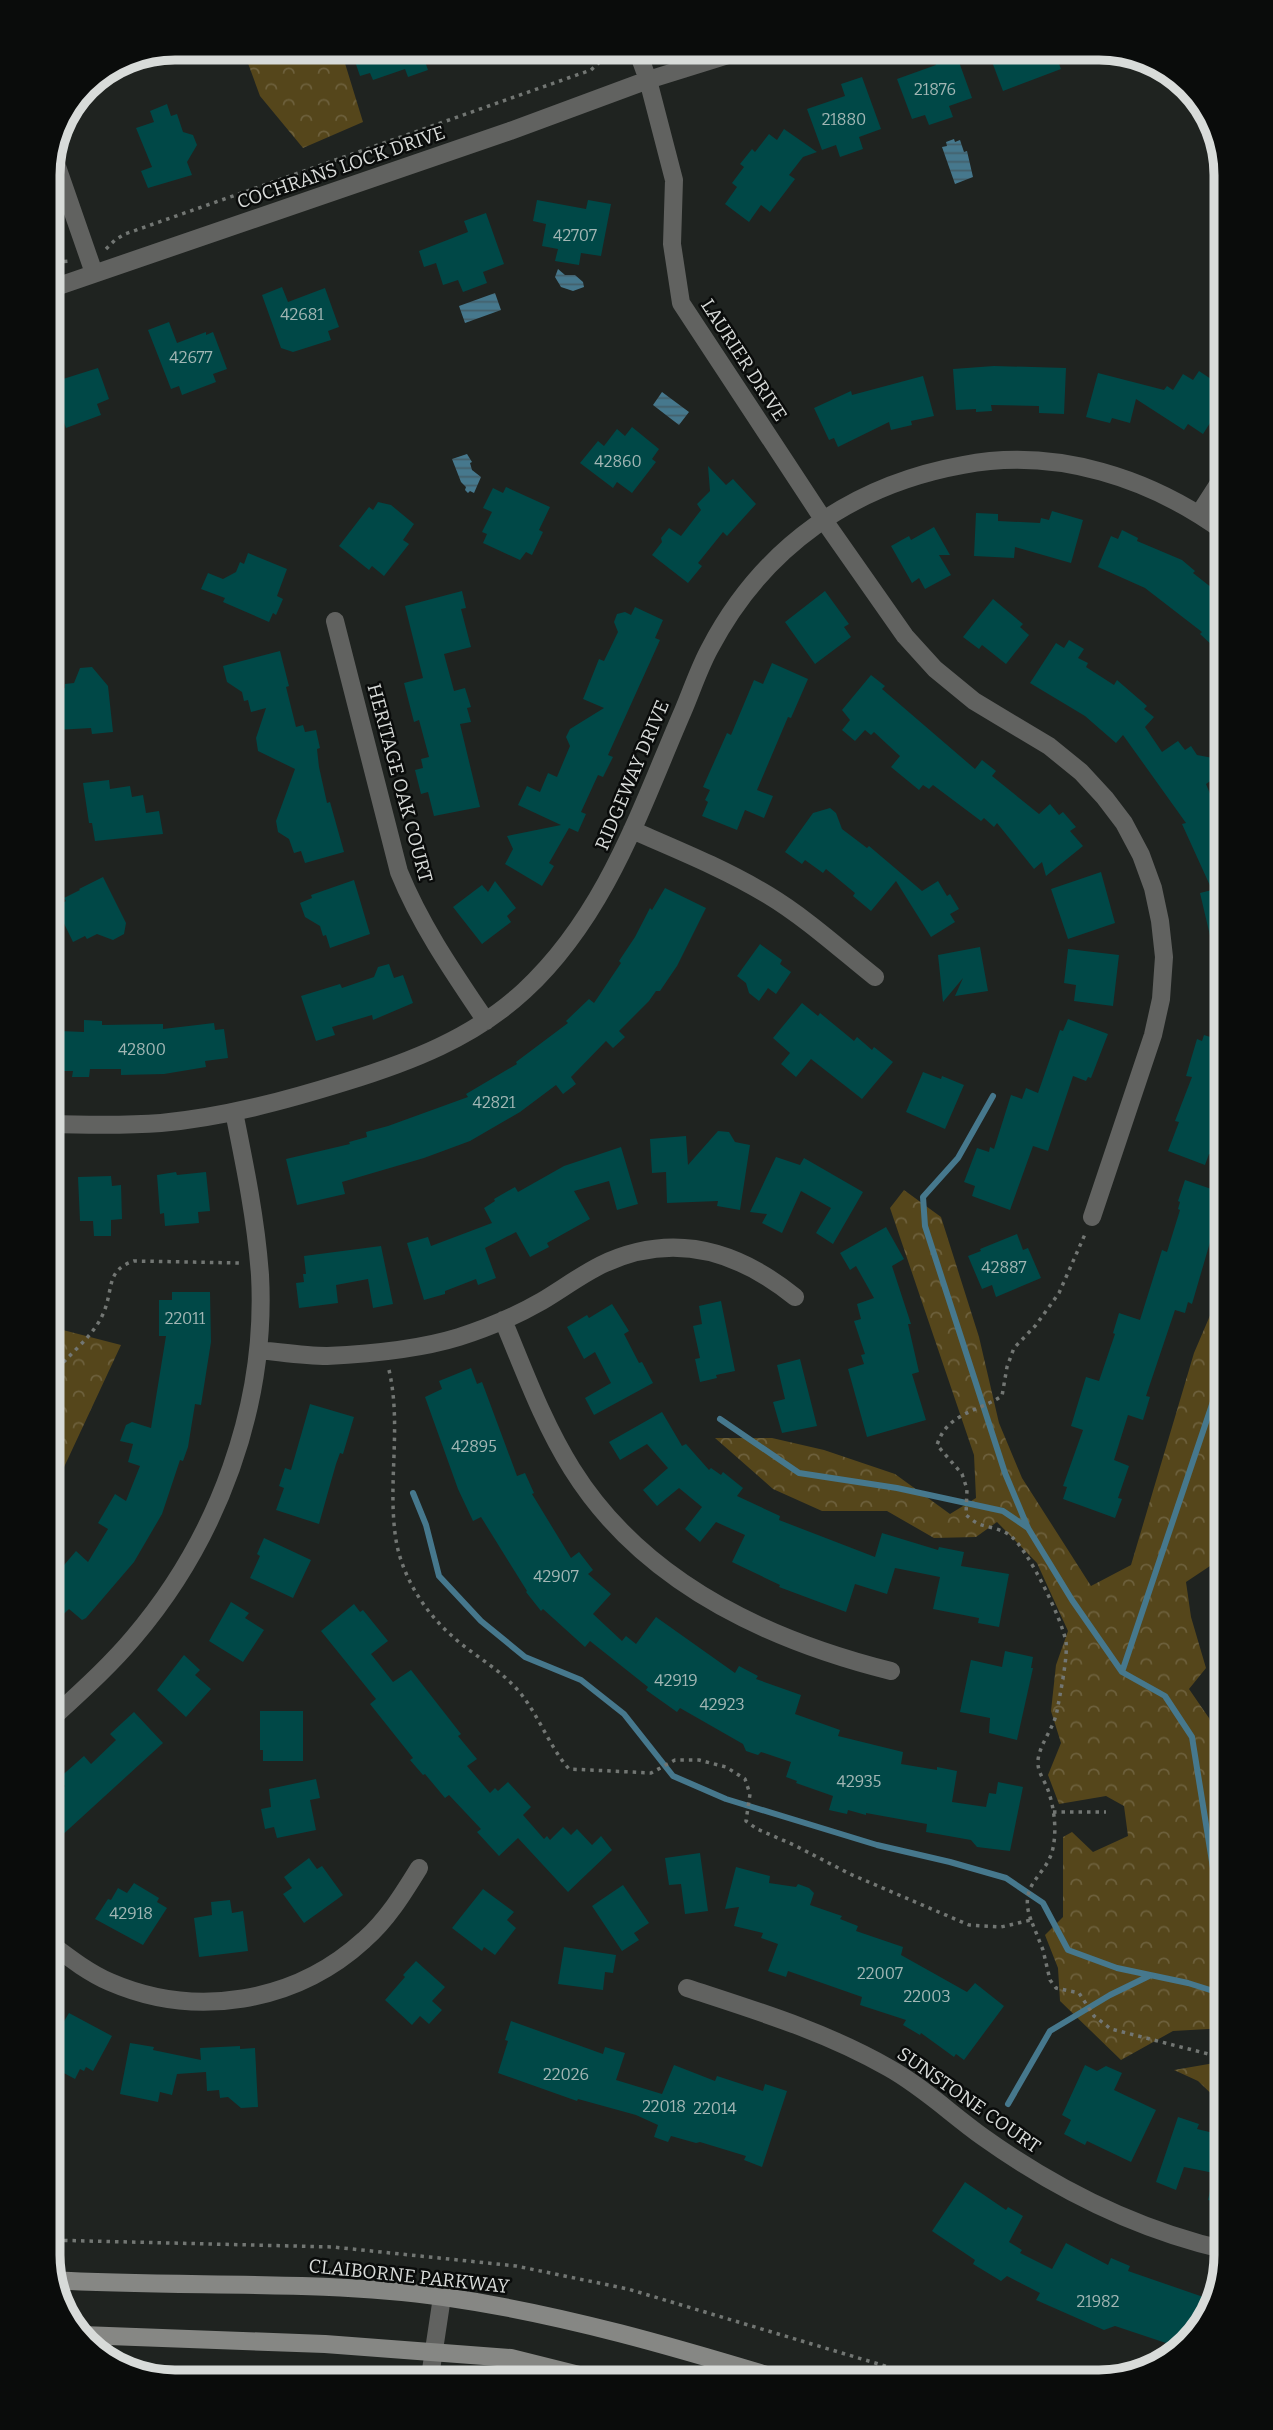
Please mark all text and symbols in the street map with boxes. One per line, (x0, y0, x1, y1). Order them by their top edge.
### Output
house number: 21876 (914, 80, 956, 99)
house number: 21880 (822, 110, 866, 129)
street label: COCHRANS LOCK DRIVE (234, 121, 448, 213)
house number: 42707 (553, 226, 597, 245)
street label: LAURIER DRIVE (696, 295, 792, 425)
house number: 42681 (280, 305, 324, 324)
house number: 42677 (169, 348, 213, 367)
house number: 42860 (594, 452, 642, 471)
street label: HERITAGE OAK COURT (362, 681, 438, 885)
street label: RIDGEWAY DRIVE (590, 697, 674, 853)
house number: 42800 (118, 1040, 166, 1059)
house number: 42821 (473, 1093, 516, 1112)
house number: 42887 (981, 1258, 1027, 1277)
house number: 22011 (165, 1309, 206, 1328)
house number: 42895 (451, 1437, 497, 1456)
house number: 42907 (533, 1567, 579, 1586)
house number: 42919 (654, 1671, 698, 1690)
house number: 42923 (699, 1695, 745, 1714)
house number: 42935 (837, 1772, 881, 1791)
house number: 42918 (109, 1904, 153, 1923)
house number: 22007 (857, 1964, 903, 1983)
house number: 22003 (903, 1987, 951, 2006)
street label: SUNSTONE COURT (893, 2042, 1045, 2158)
house number: 22026 (543, 2065, 589, 2084)
house number: 22018 (642, 2097, 686, 2116)
house number: 22014 (693, 2099, 737, 2118)
street label: CLAIBORNE PARKWAY (307, 2254, 511, 2298)
house number: 21982 (1077, 2292, 1119, 2311)

